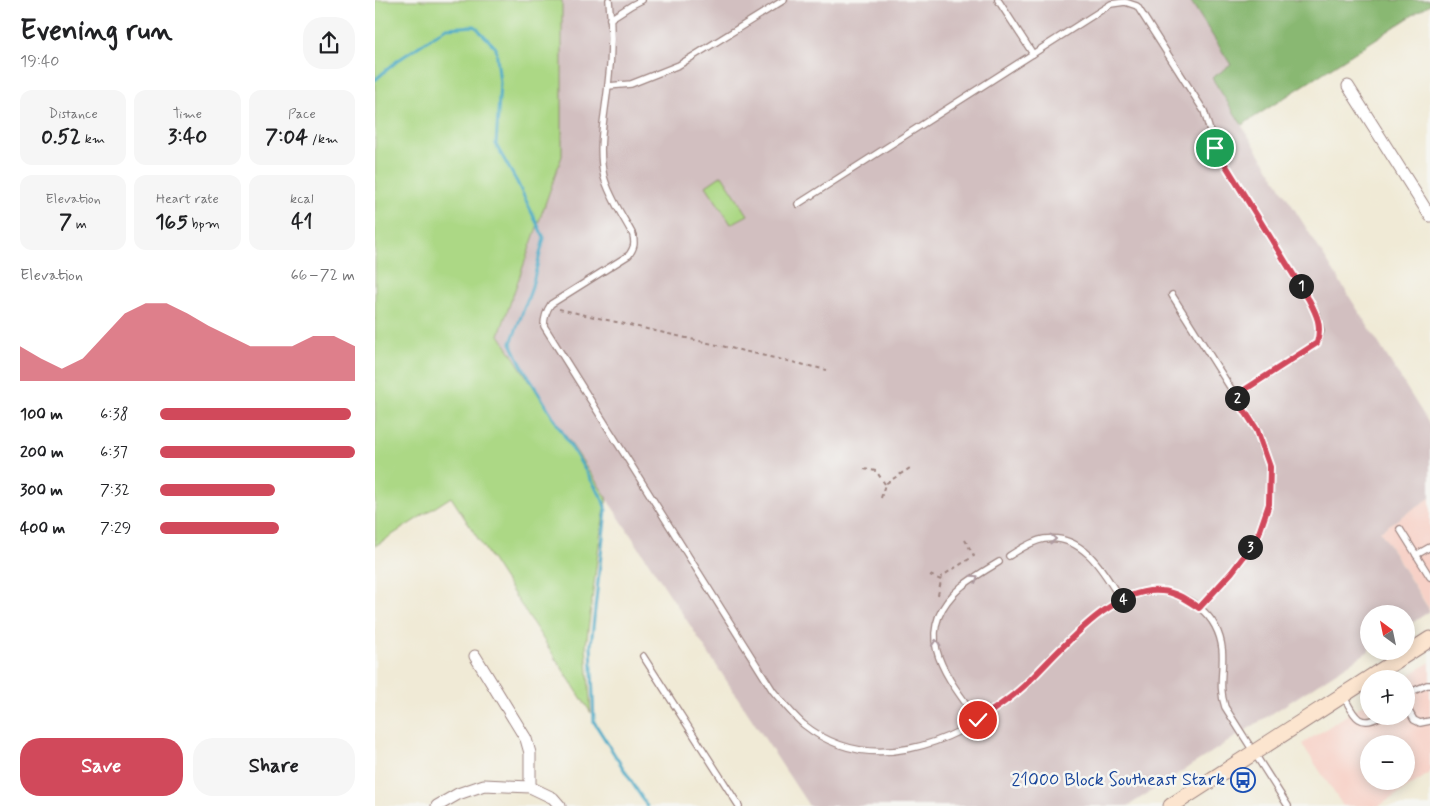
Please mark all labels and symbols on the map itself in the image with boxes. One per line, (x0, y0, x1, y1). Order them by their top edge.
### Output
pin (1194, 127, 1236, 169)
pin: 1 (1289, 274, 1313, 298)
pin: 2 (1225, 386, 1249, 410)
one-way arrow (1050, 534, 1058, 545)
pin: 3 (1237, 534, 1263, 560)
one-way arrow (970, 574, 979, 584)
pin: 4 (1111, 588, 1135, 612)
north arrow (1360, 605, 1415, 660)
one-way arrow (930, 638, 941, 646)
pin (957, 699, 999, 741)
bus stop icon: 21000 Block Southeast Stark (1230, 767, 1256, 793)
place label: 21000 Block Southeast Stark (1012, 768, 1225, 792)

